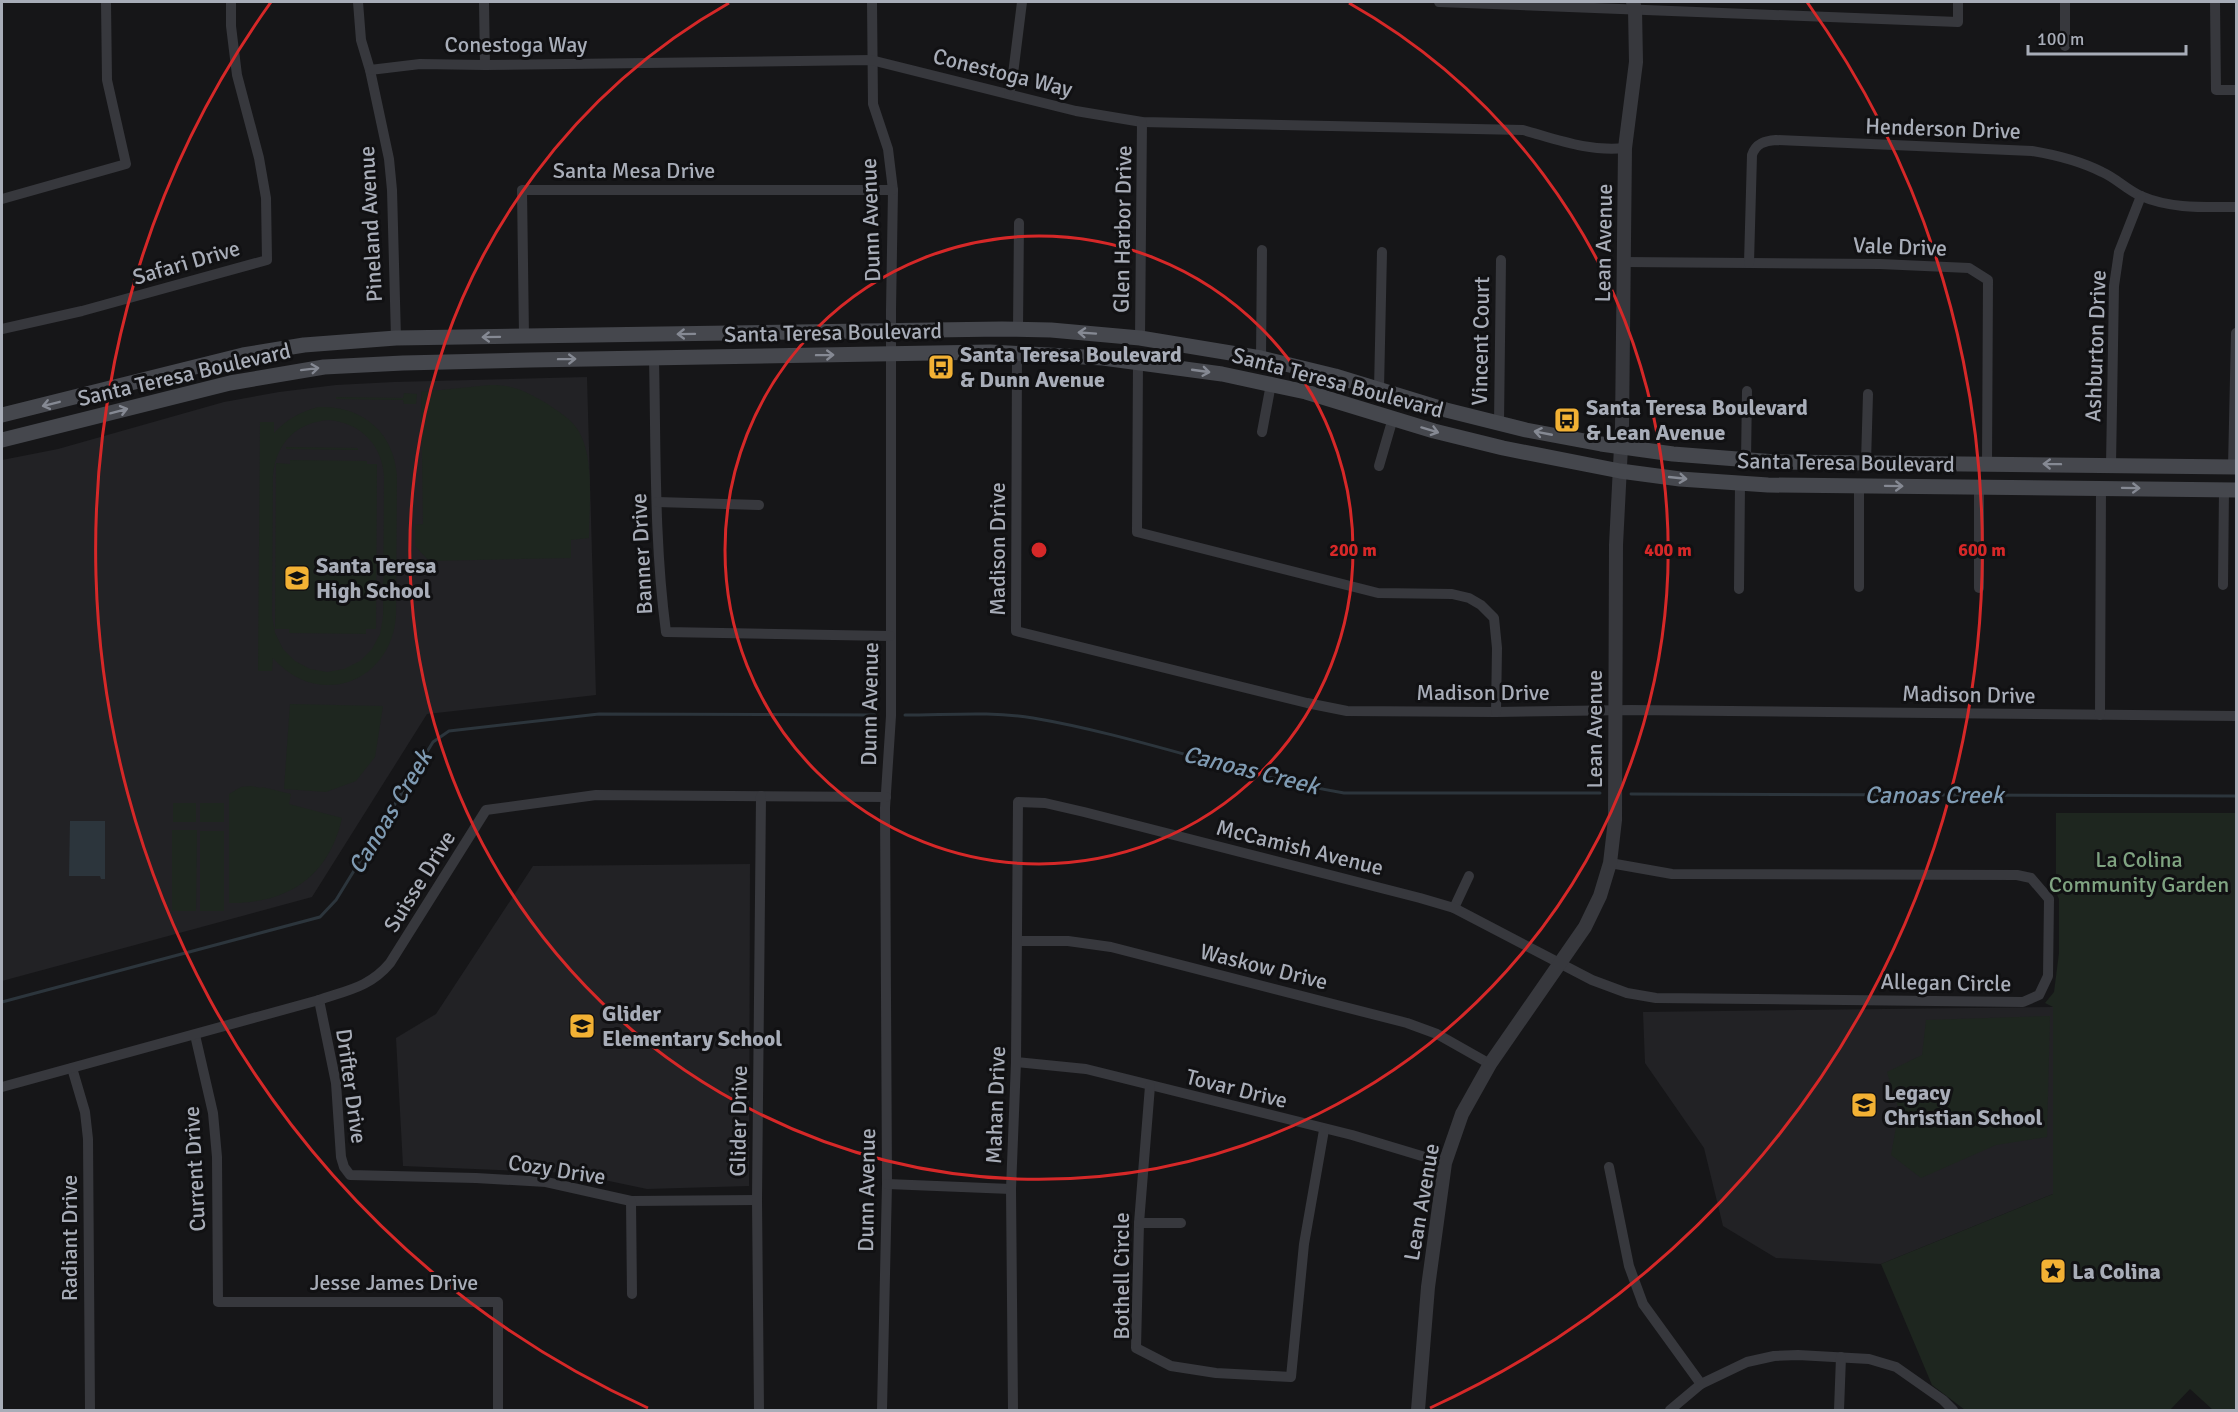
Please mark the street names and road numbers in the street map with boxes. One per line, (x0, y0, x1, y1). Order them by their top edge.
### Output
street label: Conestoga Way (445, 31, 588, 58)
street label: Conestoga Way (930, 42, 1076, 103)
street label: Henderson Drive (1865, 112, 2021, 145)
street label: Pineland Avenue (353, 145, 388, 303)
street label: Glen Harbor Drive (1108, 145, 1137, 313)
street label: Santa Mesa Drive (553, 157, 715, 184)
street label: Dunn Avenue (855, 158, 886, 282)
street label: Lean Avenue (1589, 183, 1618, 303)
street label: Vale Drive (1852, 231, 1948, 262)
street label: Safari Drive (129, 234, 243, 291)
street label: Ashburton Drive (2079, 269, 2112, 423)
street label: Vincent Court (1466, 276, 1495, 406)
street label: Santa Teresa Boulevard (724, 317, 942, 348)
street label: Santa Teresa Boulevard (75, 337, 293, 412)
street label: Santa Teresa Boulevard (1229, 341, 1447, 424)
street label: Santa Teresa Boulevard (1737, 447, 1955, 478)
street label: Madison Drive (984, 482, 1011, 616)
street label: Banner Drive (625, 493, 658, 615)
street label: Dunn Avenue (855, 642, 884, 766)
street label: Lean Avenue (1581, 670, 1608, 788)
street label: Madison Drive (1416, 679, 1550, 706)
street label: Madison Drive (1902, 680, 2036, 709)
street label: McCamish Avenue (1214, 814, 1386, 881)
street label: Suisse Drive (378, 826, 461, 937)
street label: Waskow Drive (1197, 938, 1330, 995)
street label: Allegan Circle (1880, 968, 2012, 997)
street label: Drifter Drive (330, 1027, 373, 1145)
street label: Mahan Drive (980, 1046, 1011, 1165)
street label: Tovar Drive (1183, 1063, 1290, 1114)
street label: Glider Drive (724, 1065, 753, 1177)
street label: Current Drive (178, 1105, 211, 1232)
street label: Dunn Avenue (852, 1128, 881, 1252)
street label: Lean Avenue (1398, 1141, 1445, 1263)
street label: Cozy Drive (506, 1148, 608, 1191)
street label: Radiant Drive (56, 1175, 83, 1301)
street label: Bothell Circle (1108, 1212, 1135, 1340)
street label: Jesse James Drive (310, 1269, 478, 1296)

